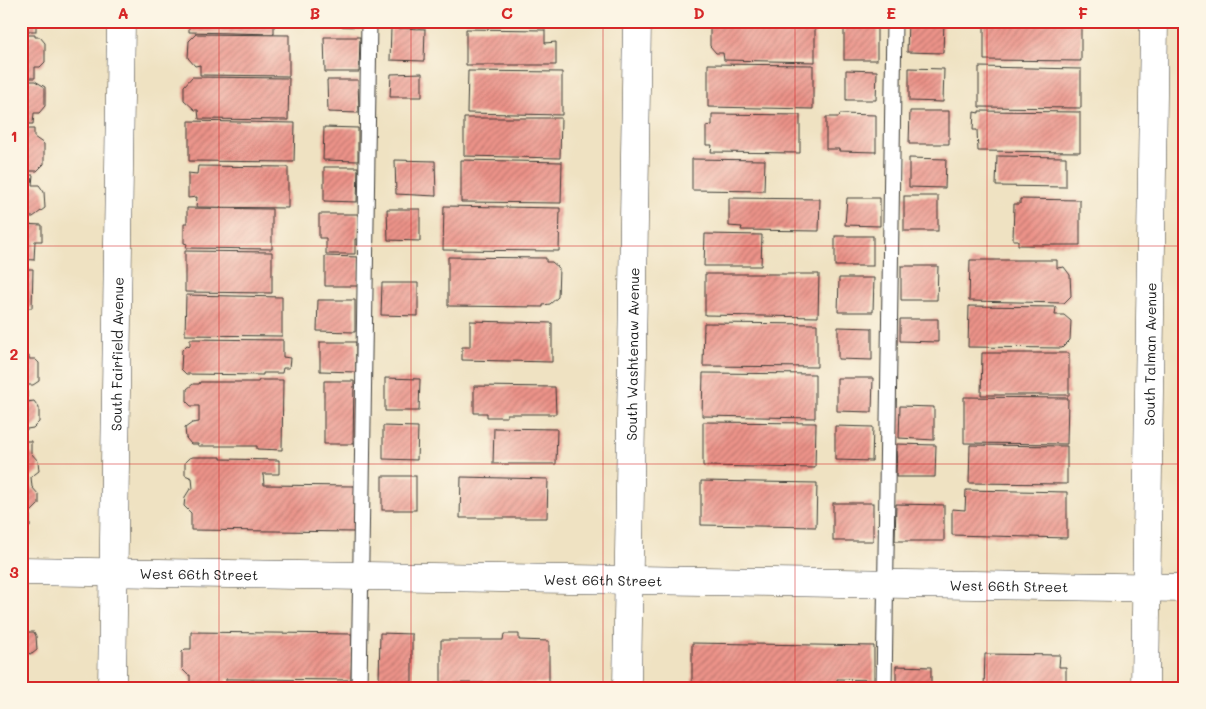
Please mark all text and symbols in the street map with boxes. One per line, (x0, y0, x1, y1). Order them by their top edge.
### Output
text: A (117, 2, 129, 23)
text: B (310, 2, 320, 23)
text: C (501, 2, 513, 23)
text: D (693, 2, 705, 23)
text: E (886, 2, 896, 23)
text: F (1078, 2, 1088, 23)
text: 1 (10, 125, 18, 146)
street label: South Washtenaw Avenue (621, 267, 643, 441)
street label: South Fairfield Avenue (106, 277, 127, 431)
street label: South Talman Avenue (1139, 282, 1160, 426)
text: 2 (10, 343, 19, 364)
text: 3 (9, 561, 19, 582)
street label: West 66th Street (140, 563, 258, 584)
street label: West 66th Street (544, 569, 662, 590)
street label: West 66th Street (949, 575, 1068, 596)

